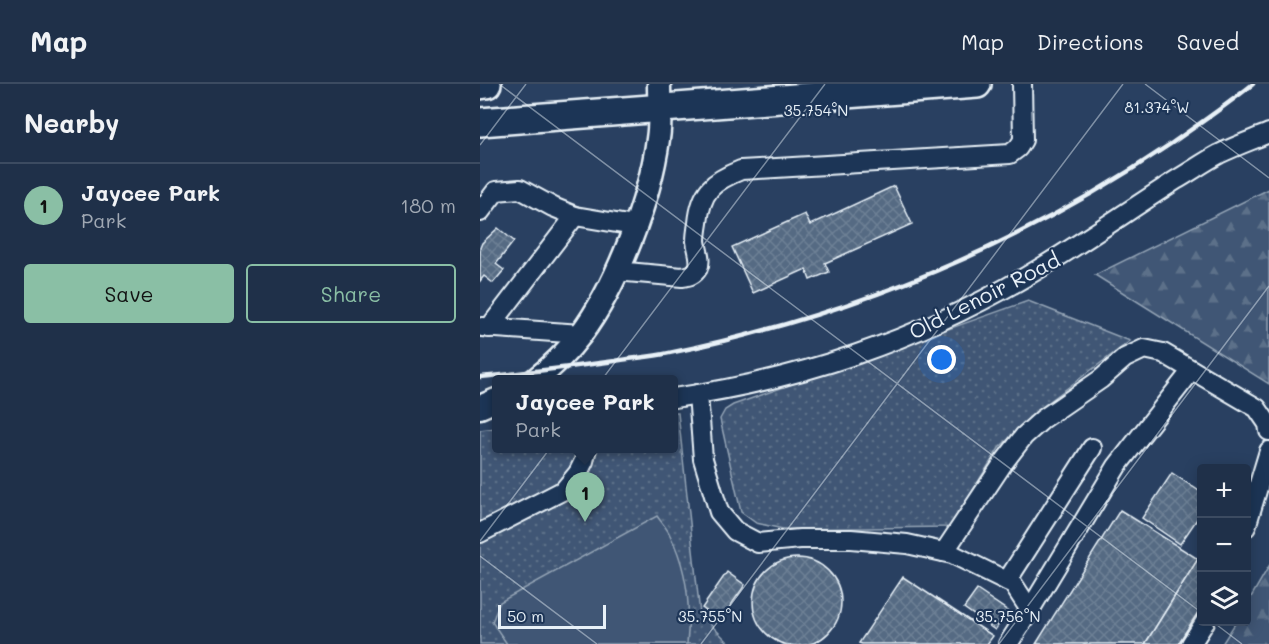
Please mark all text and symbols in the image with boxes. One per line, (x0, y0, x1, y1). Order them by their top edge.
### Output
text: Map (30, 23, 87, 59)
text: Map (961, 28, 1004, 55)
text: Directions (1037, 28, 1144, 55)
text: Saved (1177, 28, 1239, 55)
text: 81.374°W (1124, 97, 1190, 117)
text: 35.754°N (784, 100, 848, 120)
text: Nearby (24, 106, 119, 140)
text: Jaycee Park (81, 178, 220, 207)
text: 1 (39, 192, 48, 218)
text: 180 m (400, 192, 456, 218)
text: Park (81, 207, 126, 233)
street label: Old Lenoir Road (904, 245, 1064, 345)
button: Save (24, 264, 234, 323)
button: Share (246, 264, 456, 323)
your location (927, 345, 956, 374)
popup (492, 375, 678, 453)
text: Jaycee Park (515, 387, 655, 416)
text: Park (515, 416, 561, 442)
map controls (1197, 464, 1251, 626)
button: + (1197, 464, 1251, 518)
pin: 1 (566, 472, 604, 522)
button: − (1197, 518, 1251, 572)
button: layers (1197, 572, 1251, 626)
scale bar (498, 602, 606, 630)
text: 50 m (507, 605, 544, 626)
text: 35.755°N (678, 606, 742, 626)
text: 35.756°N (976, 606, 1040, 626)

